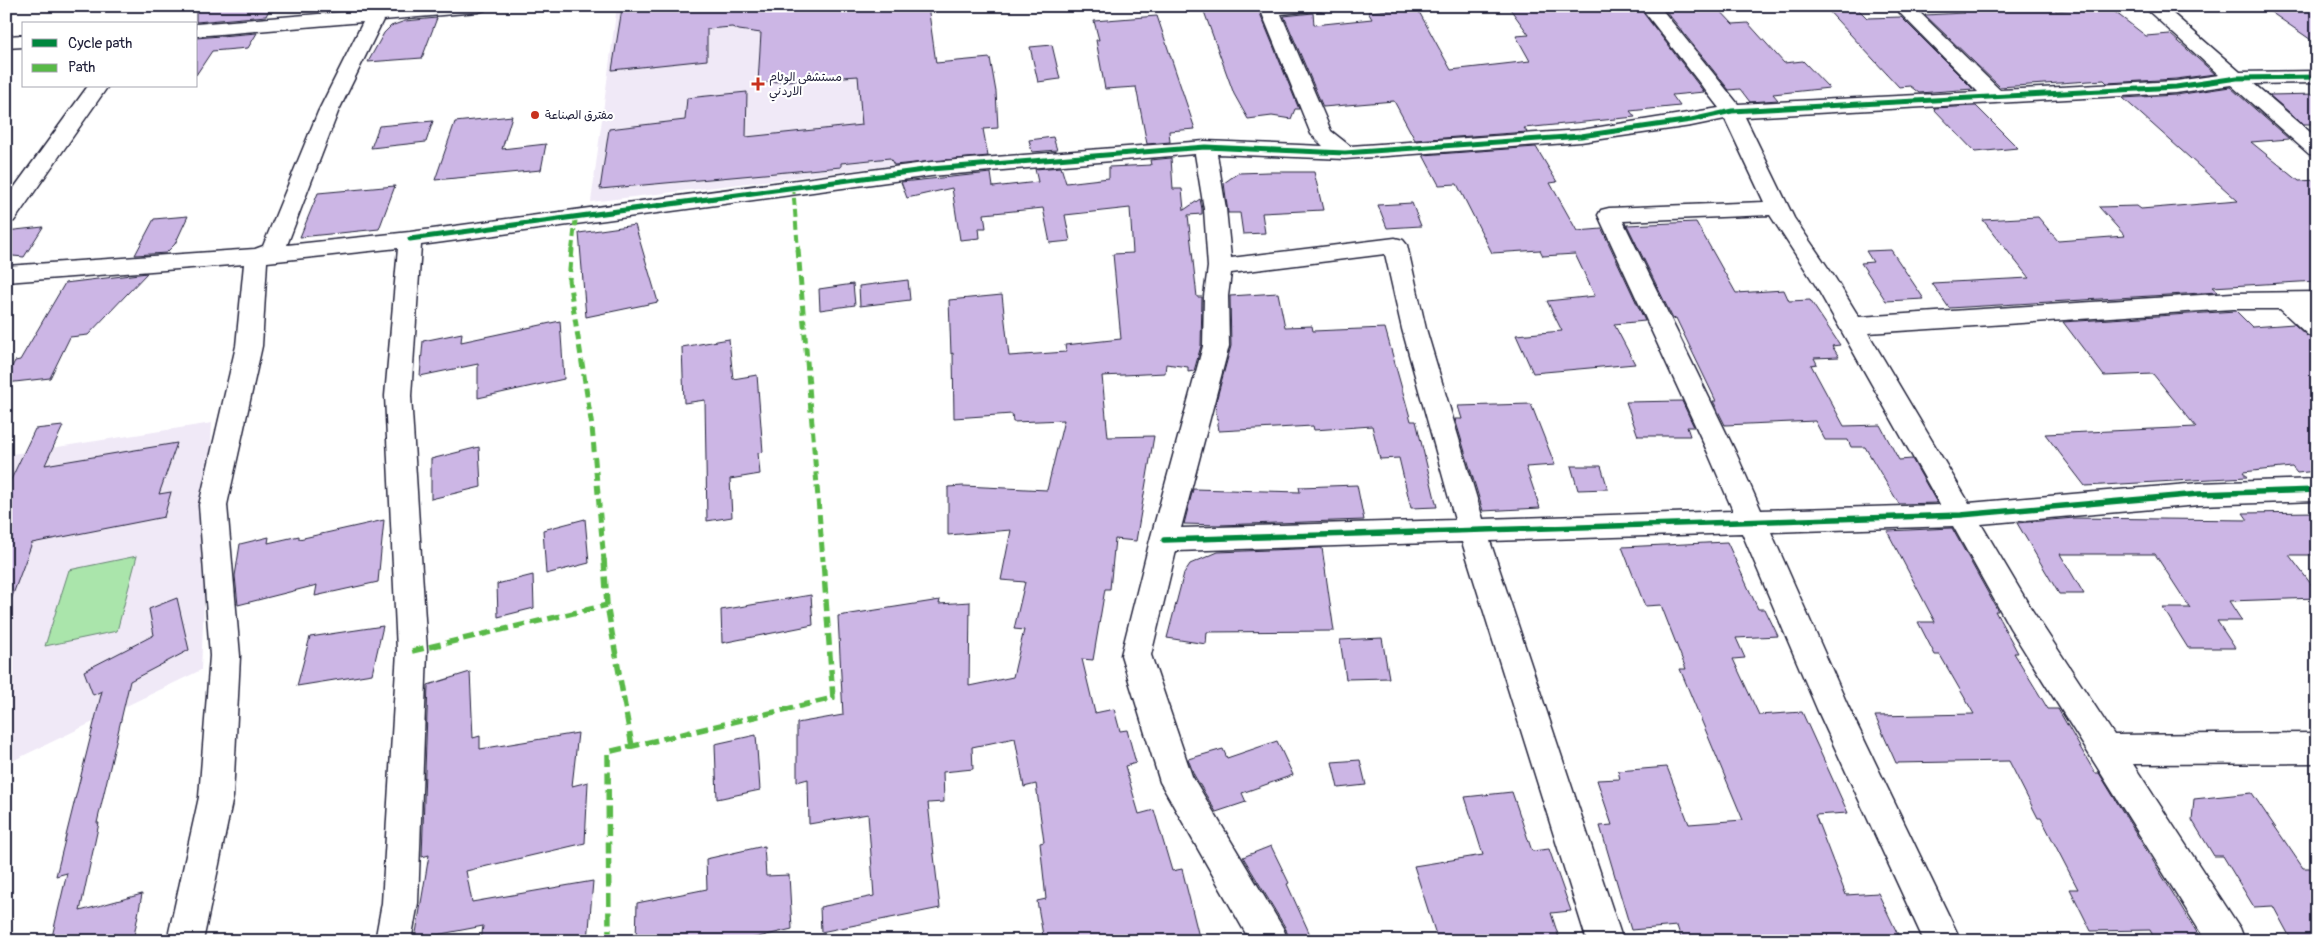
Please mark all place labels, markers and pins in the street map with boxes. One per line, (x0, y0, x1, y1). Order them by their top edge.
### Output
place label: مستشفى الوئام الاردني (769, 70, 842, 102)
marker: مستشفى الوئام الاردني (751, 77, 765, 91)
place label: مفترق الصناعة (545, 108, 614, 123)
marker: مفترق الصناعة (529, 109, 541, 121)

